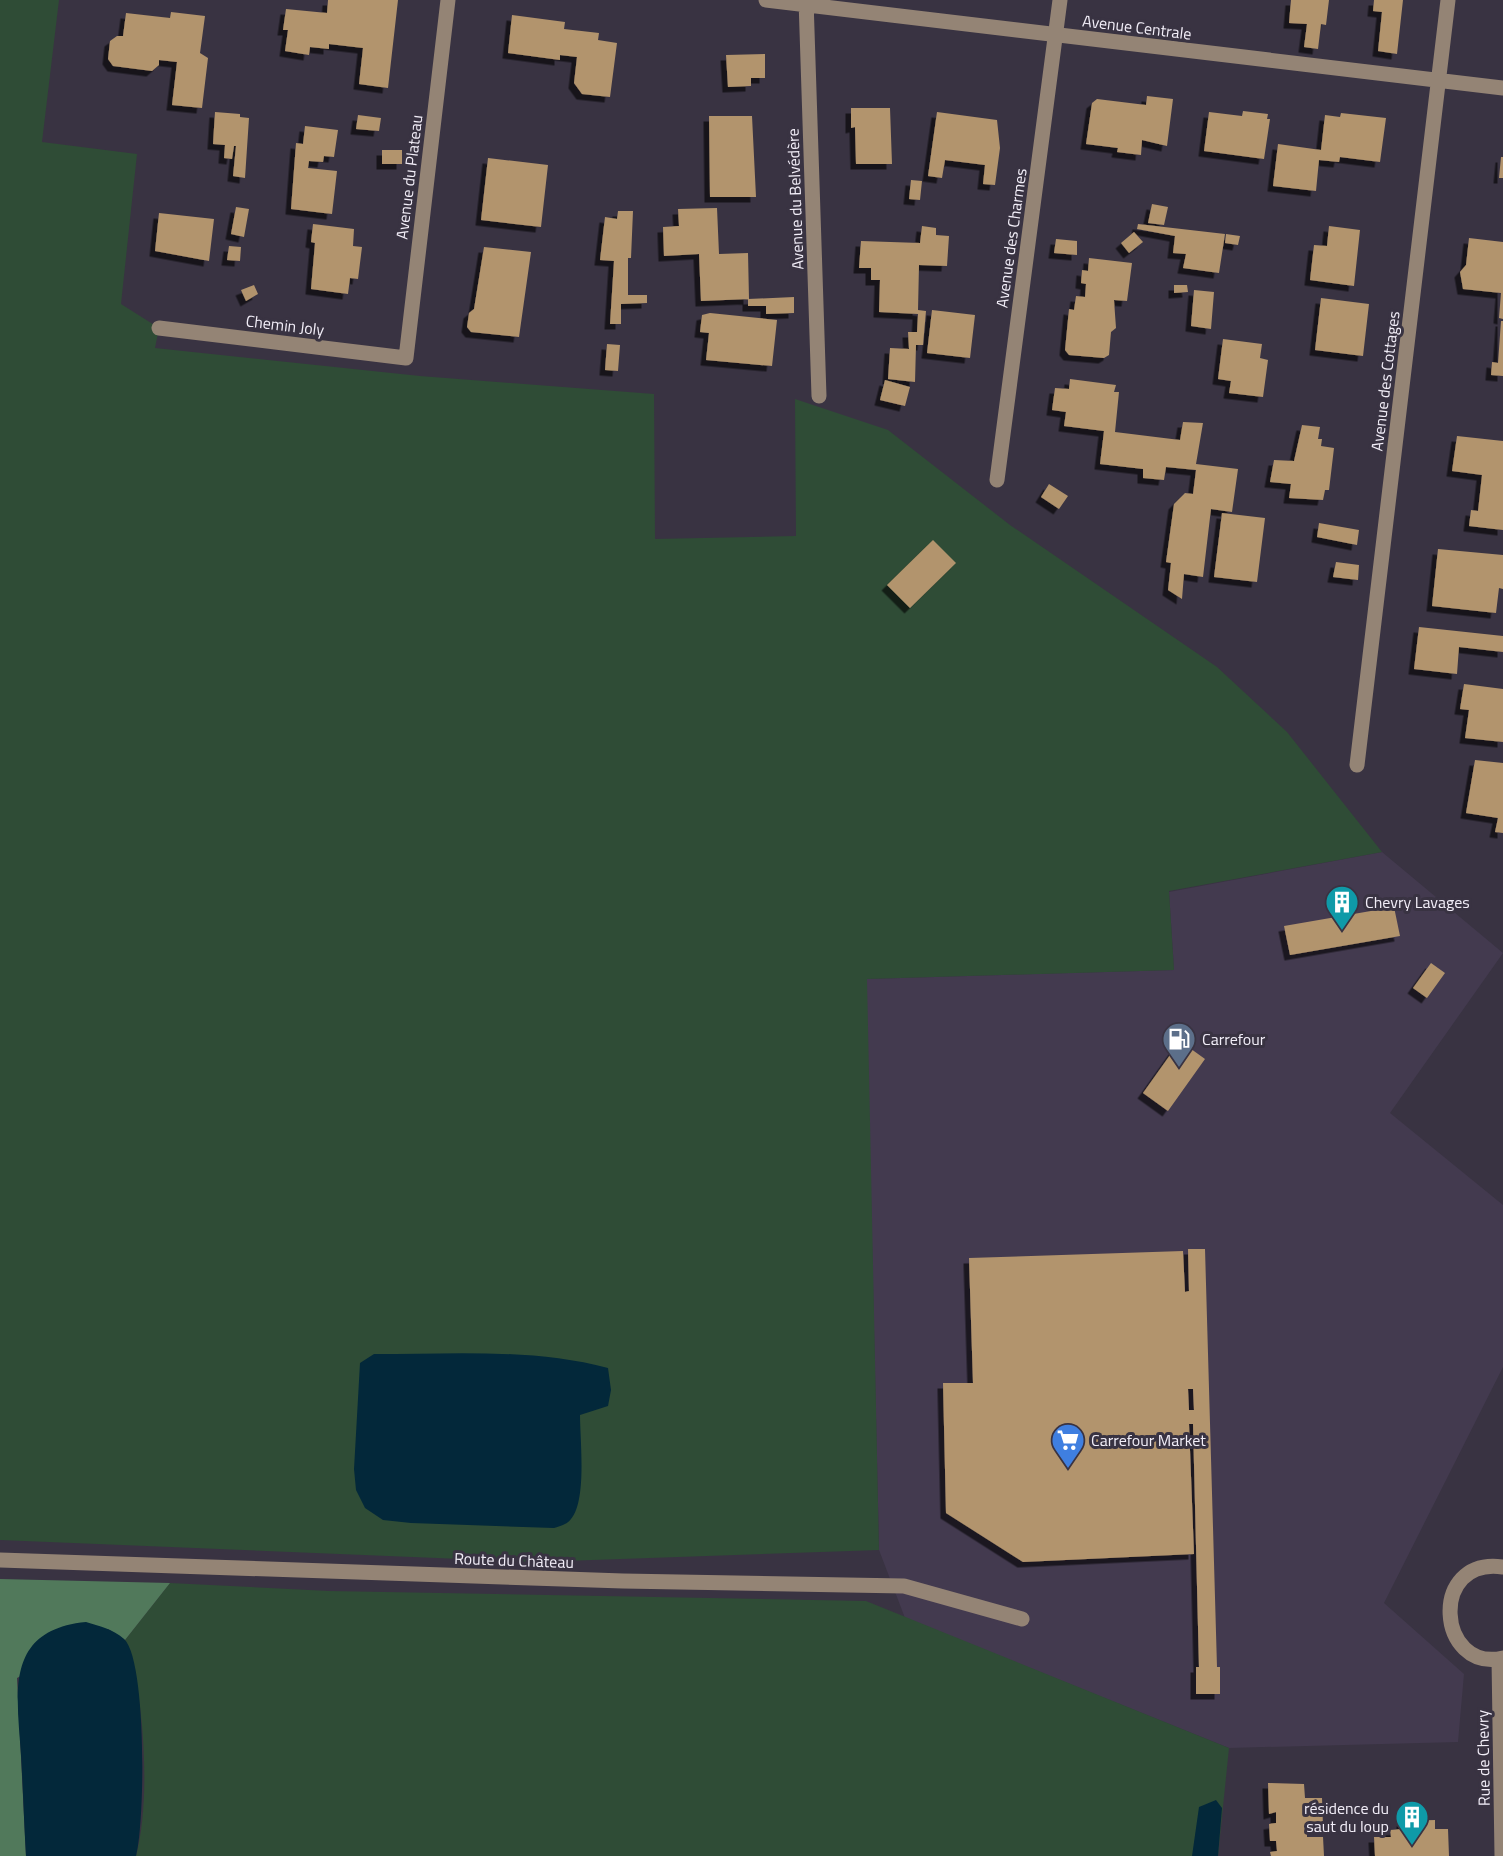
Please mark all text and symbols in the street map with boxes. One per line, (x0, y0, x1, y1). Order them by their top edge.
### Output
street label: Avenue Centrale (1081, 8, 1193, 46)
street label: Avenue du Plateau (389, 113, 429, 241)
street label: Avenue du Belvédère (781, 128, 809, 270)
street label: Avenue des Charmes (989, 167, 1033, 309)
street label: Chemin Joly (244, 308, 326, 342)
street label: Avenue des Cottages (1364, 310, 1406, 452)
building icon: Chevry Lavages (1324, 884, 1360, 931)
place label: Chevry Lavages (1365, 890, 1470, 914)
fuel station icon: Carrefour (1161, 1021, 1197, 1068)
place label: Carrefour (1202, 1027, 1266, 1051)
supermarket icon: Carrefour Market (1050, 1422, 1086, 1469)
place label: Carrefour Market (1091, 1428, 1206, 1452)
street label: Route du Château (454, 1546, 574, 1574)
street label: Rue de Chevry (1470, 1709, 1496, 1806)
place label: résidence du saut du loup (1304, 1796, 1389, 1838)
building icon: résidence du saut du loup (1394, 1799, 1430, 1846)

